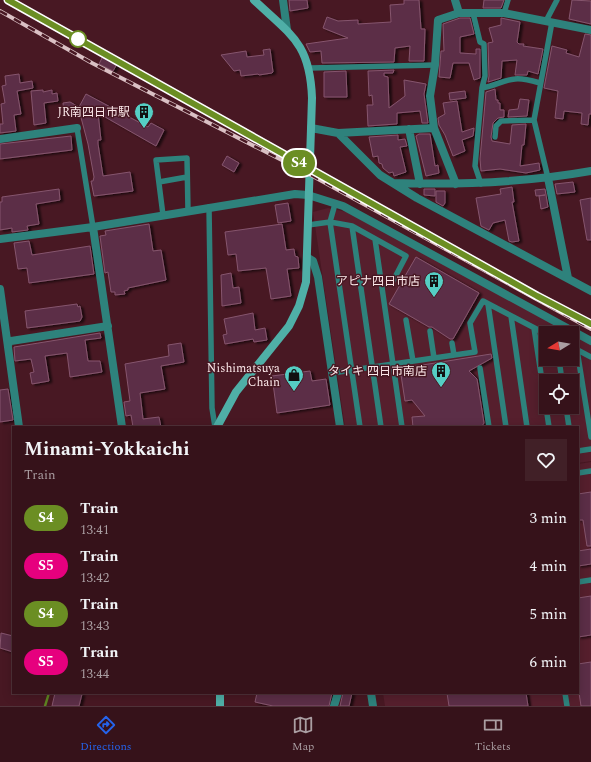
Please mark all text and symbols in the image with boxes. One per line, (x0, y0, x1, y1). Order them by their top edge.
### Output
unlabelled marker (69, 30, 87, 48)
building icon: JR南四日市駅 (133, 101, 155, 129)
place label: JR南四日市駅 (58, 103, 130, 122)
line badge: S4 (281, 150, 317, 176)
text: S4 (291, 152, 307, 173)
building icon: アピナ四日市店 (423, 270, 445, 298)
place label: アピナ四日市店 (336, 272, 420, 291)
north arrow (539, 326, 579, 366)
map controls (539, 326, 579, 414)
place label: Nishimatsuya Chain (207, 359, 280, 392)
building icon: タイキ 四日市南店 (430, 360, 452, 388)
place label: タイキ 四日市南店 (328, 362, 427, 381)
shop icon: Nishimatsuya Chain (283, 364, 305, 392)
button: locate (539, 374, 579, 414)
text: Minami-Yokkaichi (24, 435, 190, 464)
button: heart (525, 439, 567, 481)
text: Train (24, 465, 56, 485)
text: Train (80, 497, 119, 520)
text: S4 (38, 507, 54, 528)
text: 3 min (529, 507, 567, 530)
text: 13:41 (80, 520, 109, 540)
text: Train (80, 545, 119, 568)
text: S5 (38, 555, 54, 576)
text: 4 min (529, 555, 567, 578)
text: 13:42 (80, 568, 109, 588)
text: Train (80, 593, 119, 616)
text: S4 (38, 603, 54, 624)
text: 5 min (529, 603, 567, 626)
text: 13:43 (80, 616, 109, 636)
text: Train (80, 641, 119, 664)
text: S5 (38, 651, 54, 672)
text: 6 min (529, 651, 567, 674)
text: 13:44 (80, 664, 109, 684)
tab: Directions (80, 714, 132, 755)
tab: Map (292, 714, 314, 755)
tab: Tickets (475, 714, 511, 755)

